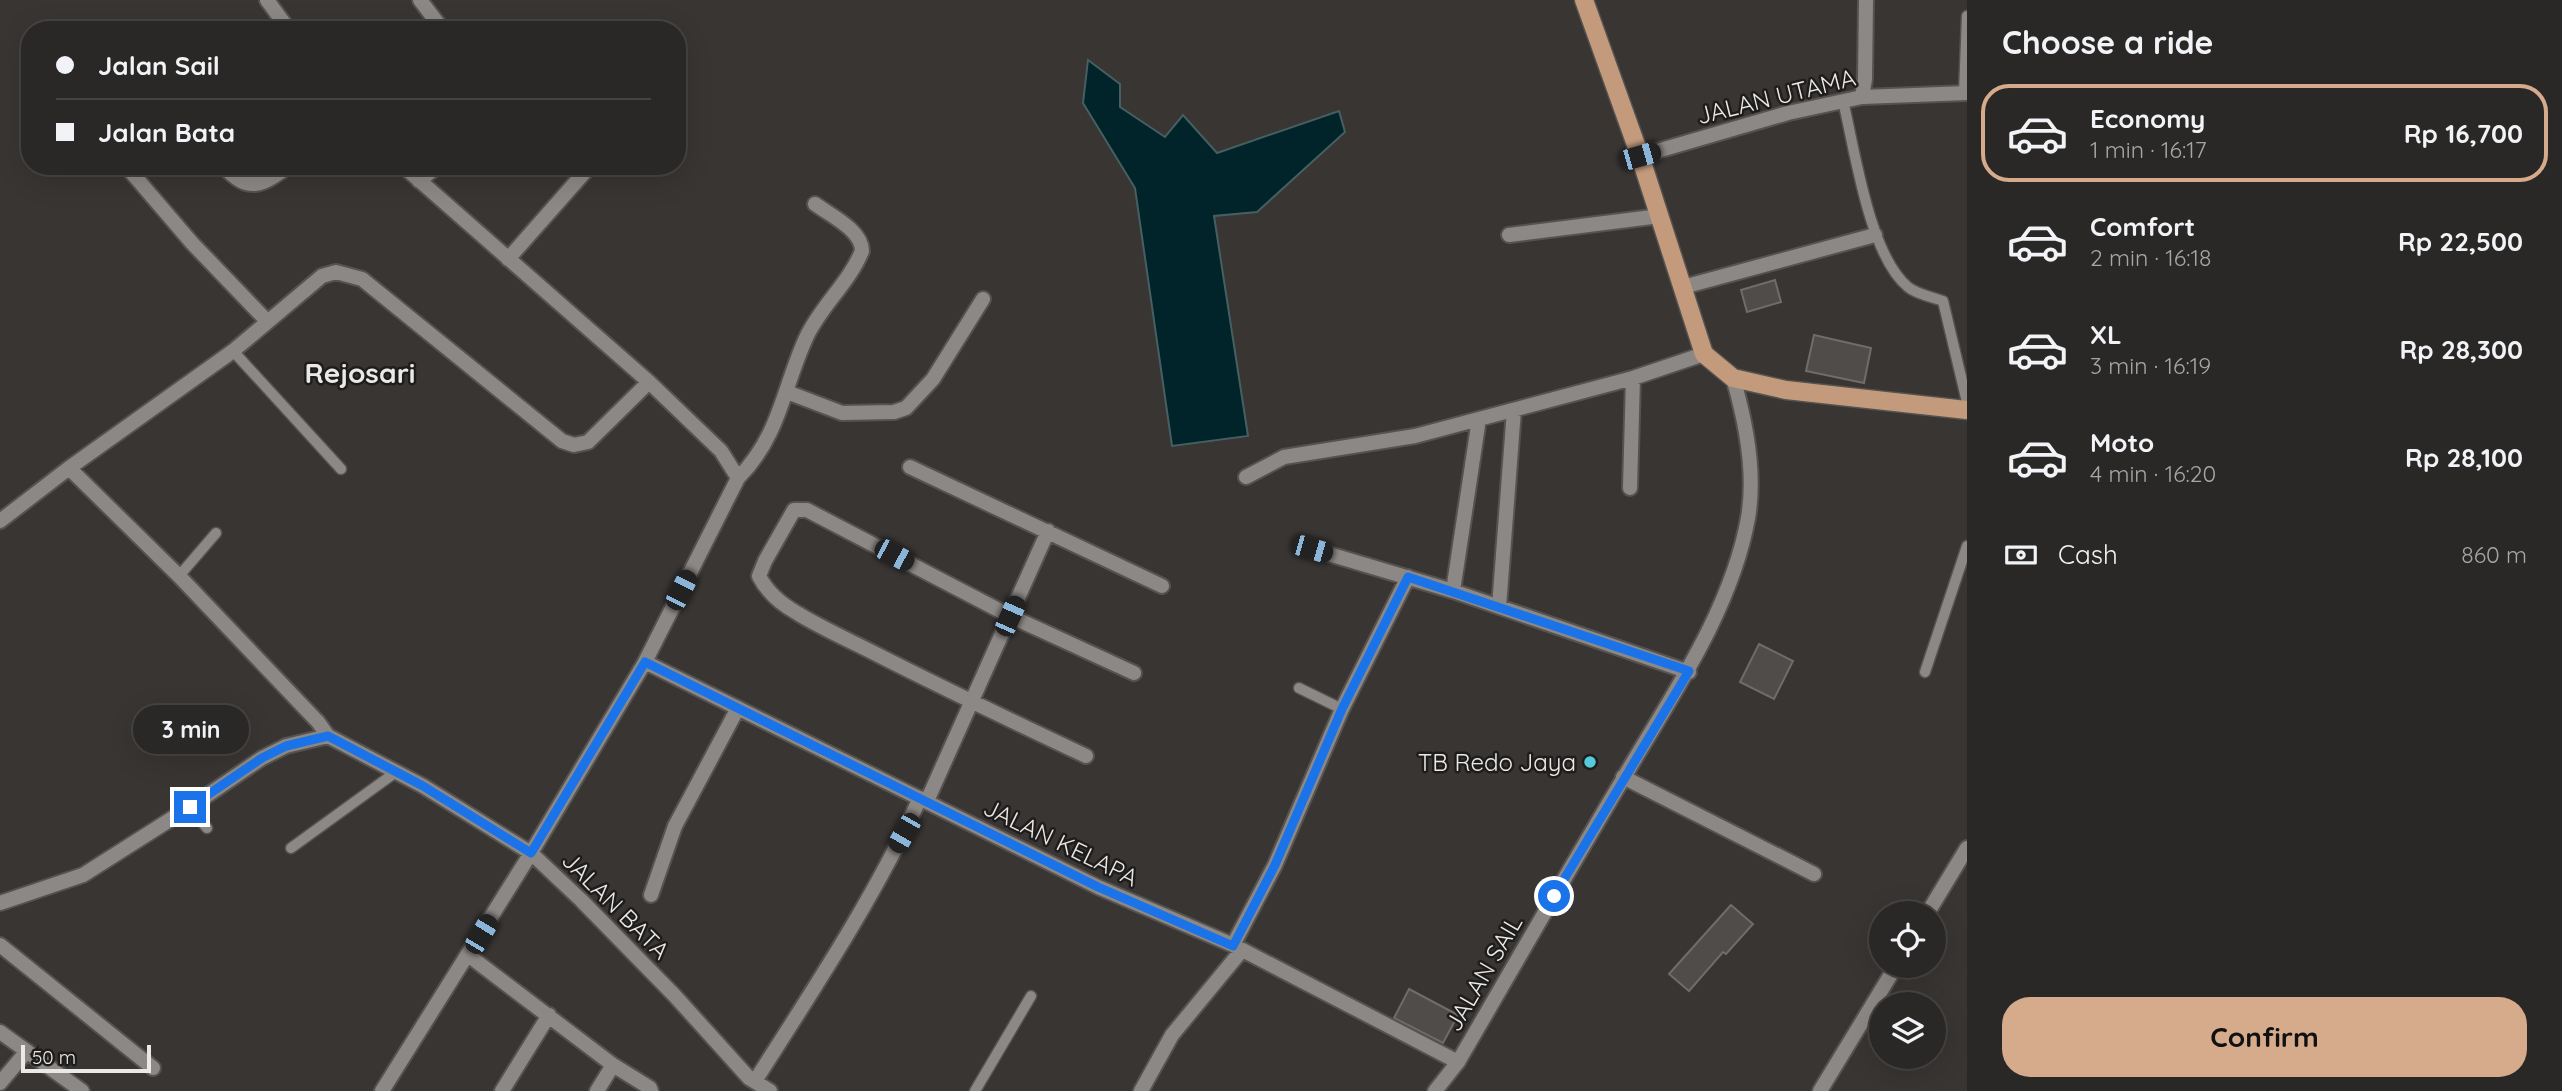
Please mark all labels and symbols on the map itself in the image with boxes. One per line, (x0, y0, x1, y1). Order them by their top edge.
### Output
street label: JALAN UTAMA (1694, 62, 1858, 130)
car (1617, 140, 1664, 172)
district label: Rejosari (305, 355, 415, 390)
car (1289, 533, 1336, 565)
car (871, 536, 918, 574)
car (663, 567, 700, 613)
car (992, 593, 1029, 639)
callout: 3 min (132, 706, 248, 754)
place label: TB Redo Jaya (1418, 747, 1576, 777)
marker: TB Redo Jaya (1582, 754, 1598, 770)
route end (174, 791, 206, 823)
street label: JALAN KELAPA (979, 792, 1143, 892)
car (885, 810, 924, 856)
street label: JALAN BATA (556, 845, 676, 965)
route start (1538, 880, 1570, 912)
street label: JALAN SAIL (1438, 909, 1528, 1036)
car (462, 911, 501, 957)
scale bar (21, 1042, 150, 1074)

